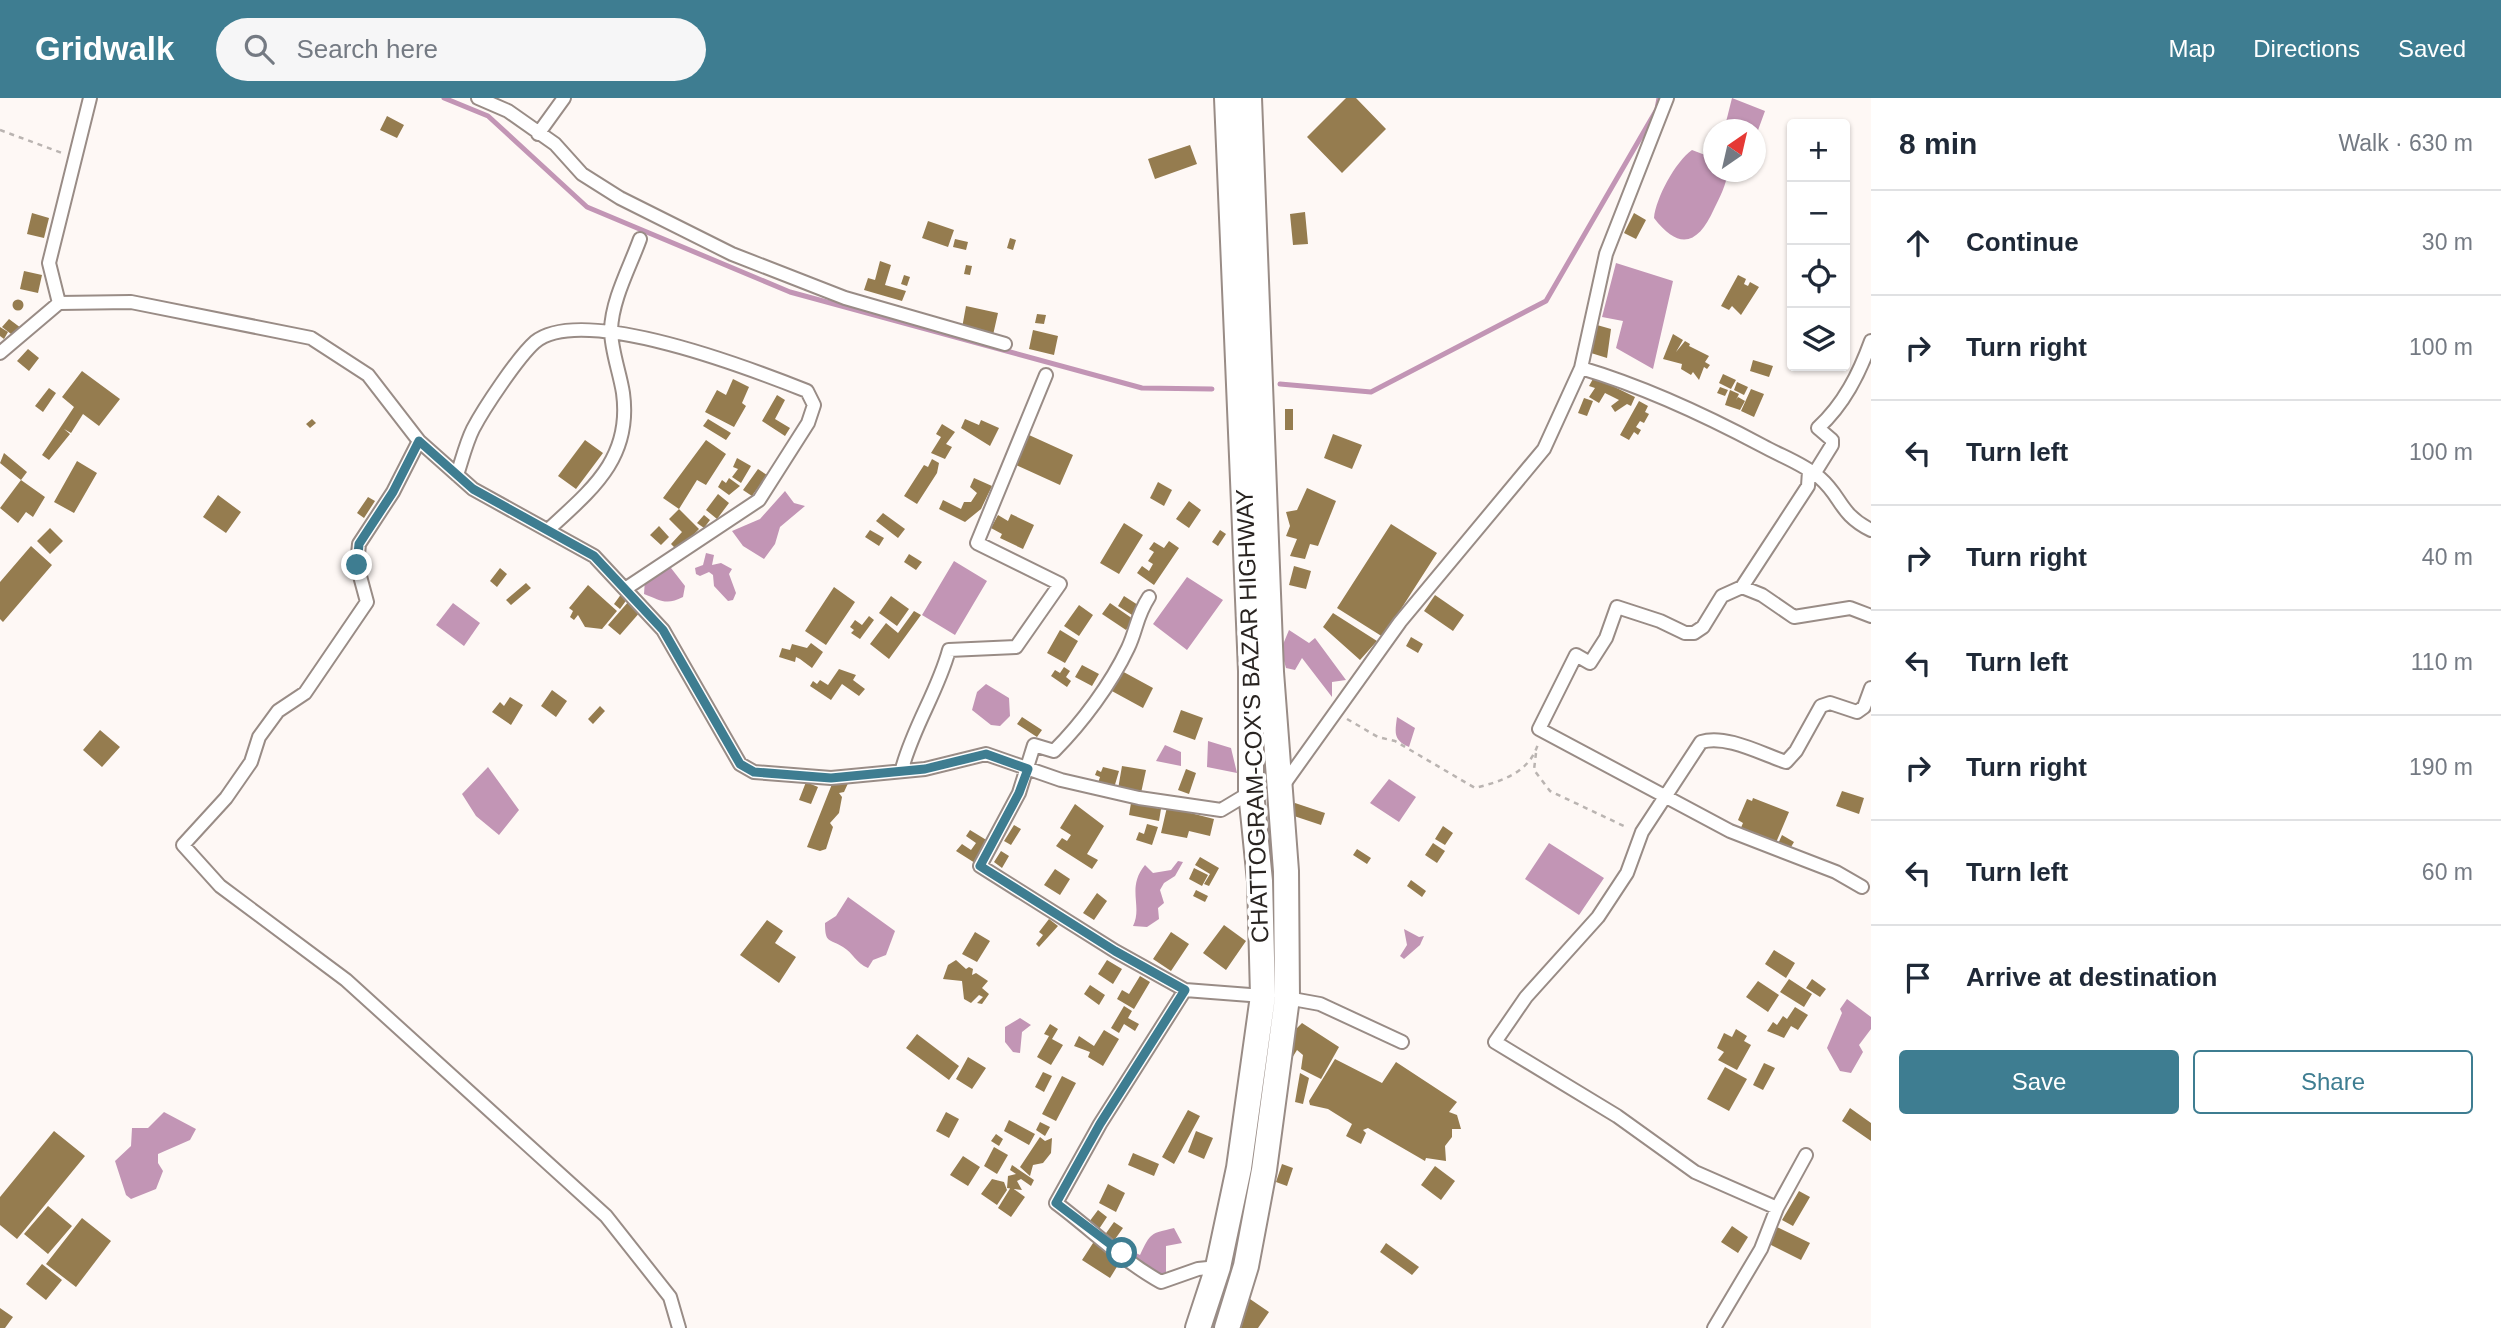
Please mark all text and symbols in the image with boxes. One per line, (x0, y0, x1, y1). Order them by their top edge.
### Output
search box (216, 18, 706, 81)
text: Gridwalk (35, 30, 174, 67)
icon: search (240, 30, 278, 68)
text: Search here (296, 34, 438, 64)
text: Map (2169, 35, 2215, 62)
text: Directions (2253, 35, 2360, 62)
text: Saved (2398, 35, 2466, 62)
north arrow (1703, 119, 1766, 182)
map controls (1787, 119, 1850, 371)
button: + (1787, 119, 1850, 182)
text: 8 min (1899, 127, 1977, 160)
text: Walk · 630 m (2338, 130, 2473, 156)
button: − (1787, 182, 1850, 245)
icon: ahead (1899, 224, 1937, 262)
text: Continue (1966, 227, 2079, 257)
text: 30 m (2422, 229, 2473, 255)
button: locate (1787, 245, 1850, 308)
button: layers (1787, 308, 1850, 371)
icon: right (1899, 329, 1937, 367)
text: Turn right (1966, 332, 2087, 362)
text: 100 m (2409, 334, 2473, 360)
icon: left (1899, 434, 1937, 472)
text: Turn left (1966, 437, 2068, 467)
text: 100 m (2409, 439, 2473, 465)
street label: CHATTOGRAM-COX'S BAZAR HIGHWAY (1231, 488, 1273, 944)
icon: right (1899, 539, 1937, 577)
text: Turn right (1966, 542, 2087, 572)
text: 40 m (2422, 544, 2473, 570)
route end (341, 549, 372, 580)
icon: left (1899, 644, 1937, 682)
text: Turn left (1966, 647, 2068, 677)
text: 110 m (2411, 649, 2473, 675)
icon: right (1899, 749, 1937, 787)
text: Turn right (1966, 752, 2087, 782)
text: 190 m (2409, 754, 2473, 780)
icon: left (1899, 854, 1937, 892)
text: Turn left (1966, 857, 2068, 887)
text: 60 m (2422, 859, 2473, 885)
icon: arrive (1899, 959, 1937, 997)
text: Arrive at destination (1966, 962, 2217, 992)
button: Save (1899, 1050, 2179, 1114)
button: Share (2193, 1050, 2473, 1114)
route start (1106, 1237, 1137, 1268)

